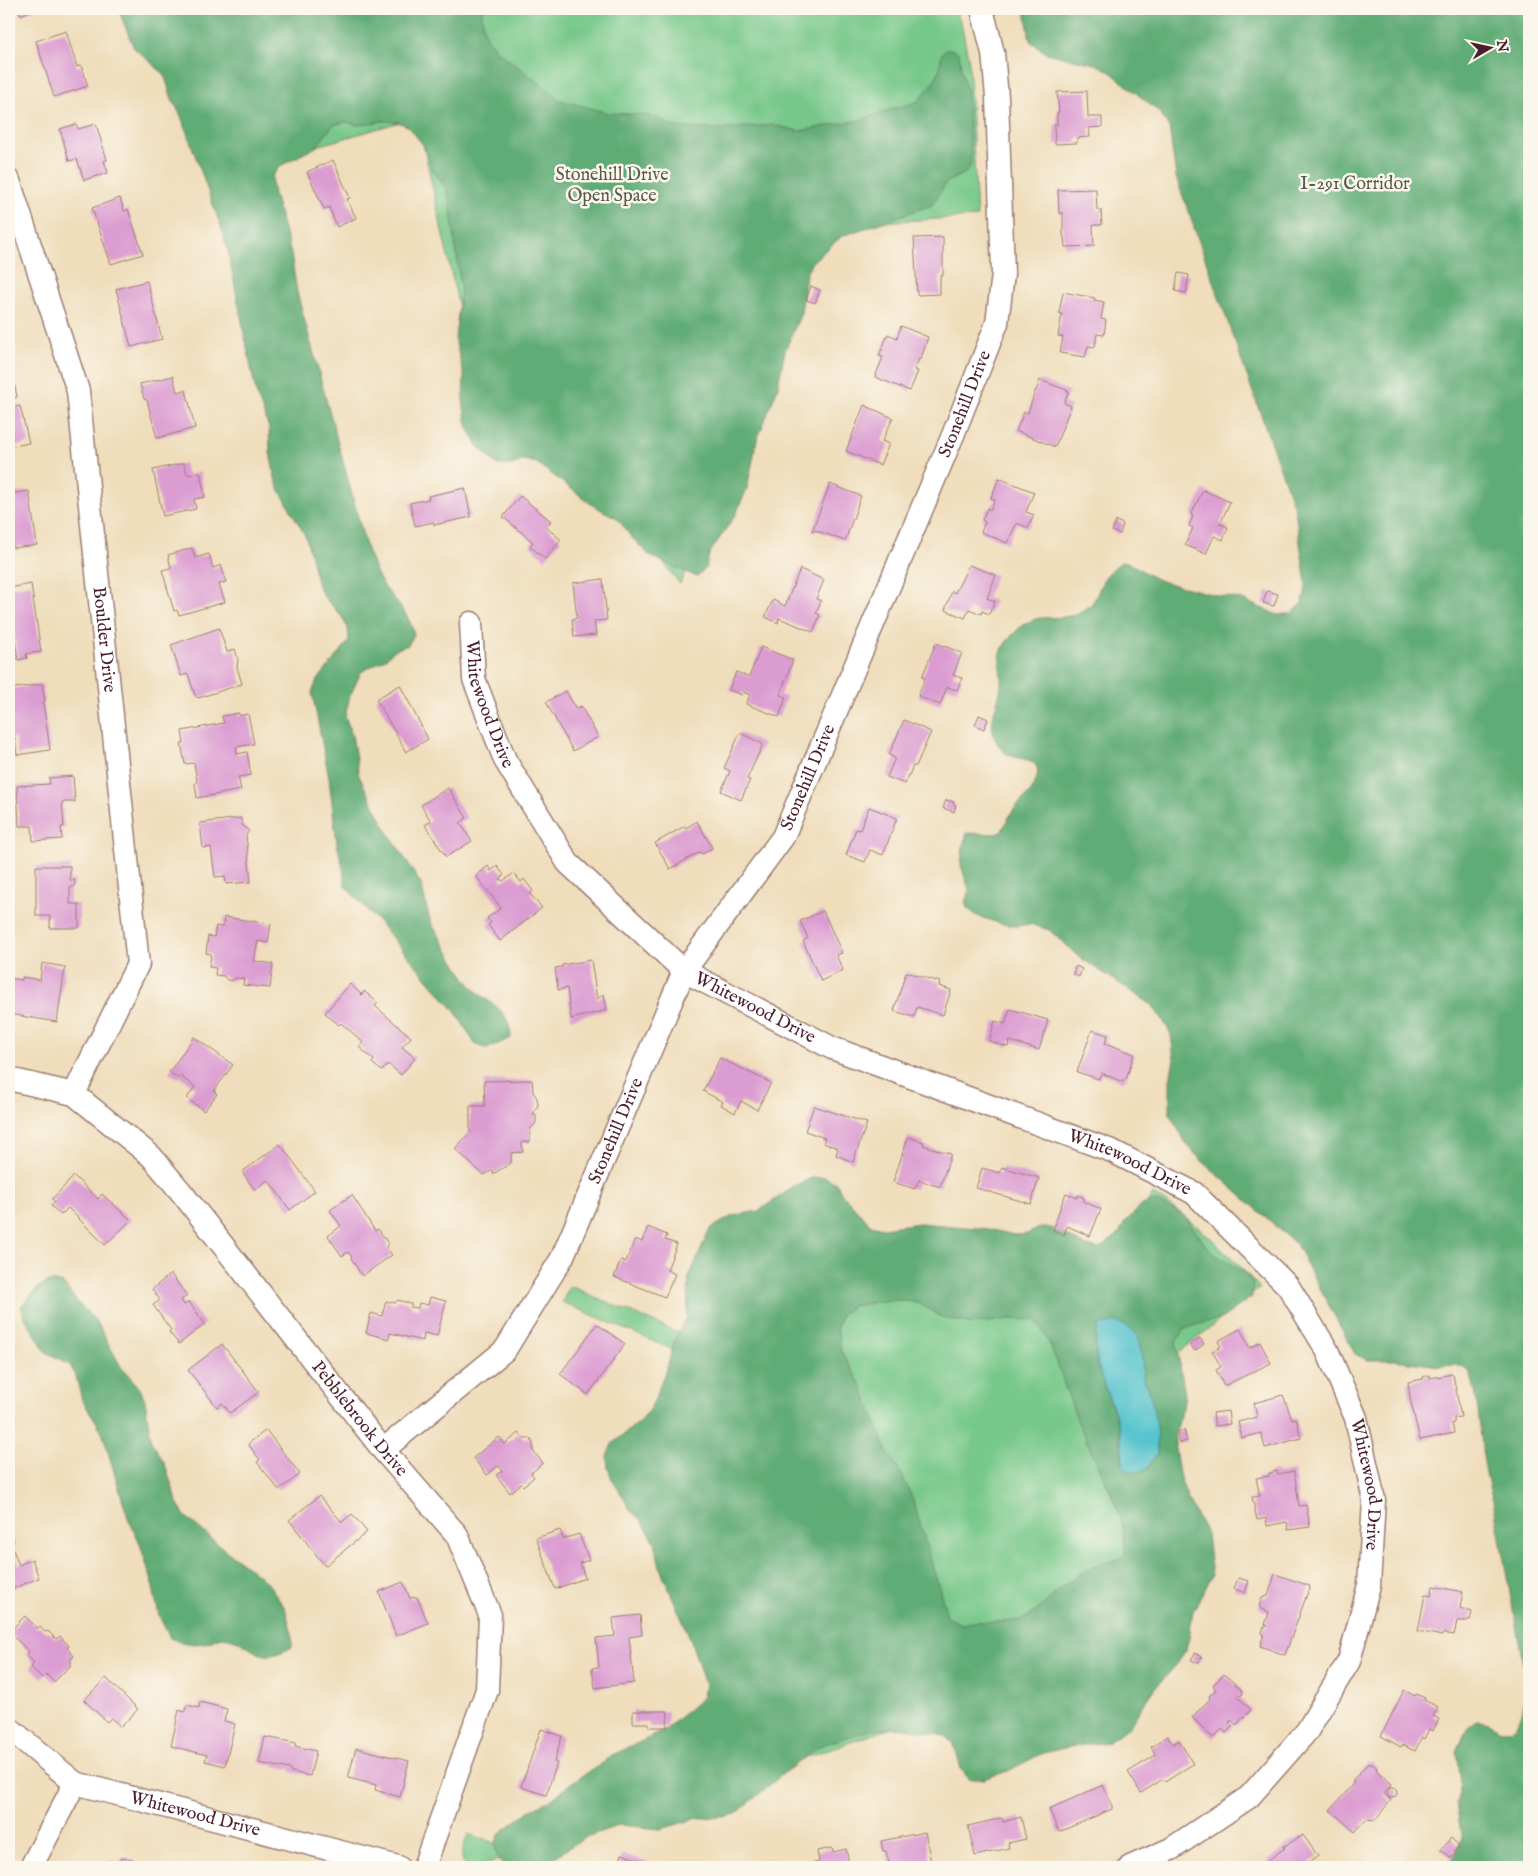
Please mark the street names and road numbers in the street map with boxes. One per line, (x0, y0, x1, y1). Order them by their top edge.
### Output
street label: Stonehill Drive (933, 347, 996, 461)
street label: Boulder Drive (87, 586, 121, 694)
street label: Whitewood Drive (460, 640, 519, 773)
street label: Stonehill Drive (776, 721, 841, 834)
street label: Whitewood Drive (690, 967, 819, 1049)
street label: Stonehill Drive (583, 1074, 649, 1187)
street label: Whitewood Drive (1065, 1124, 1195, 1201)
street label: Pebblebrook Drive (306, 1356, 413, 1482)
street label: Whitewood Drive (1345, 1416, 1386, 1551)
street label: Whitewood Drive (128, 1786, 263, 1842)

